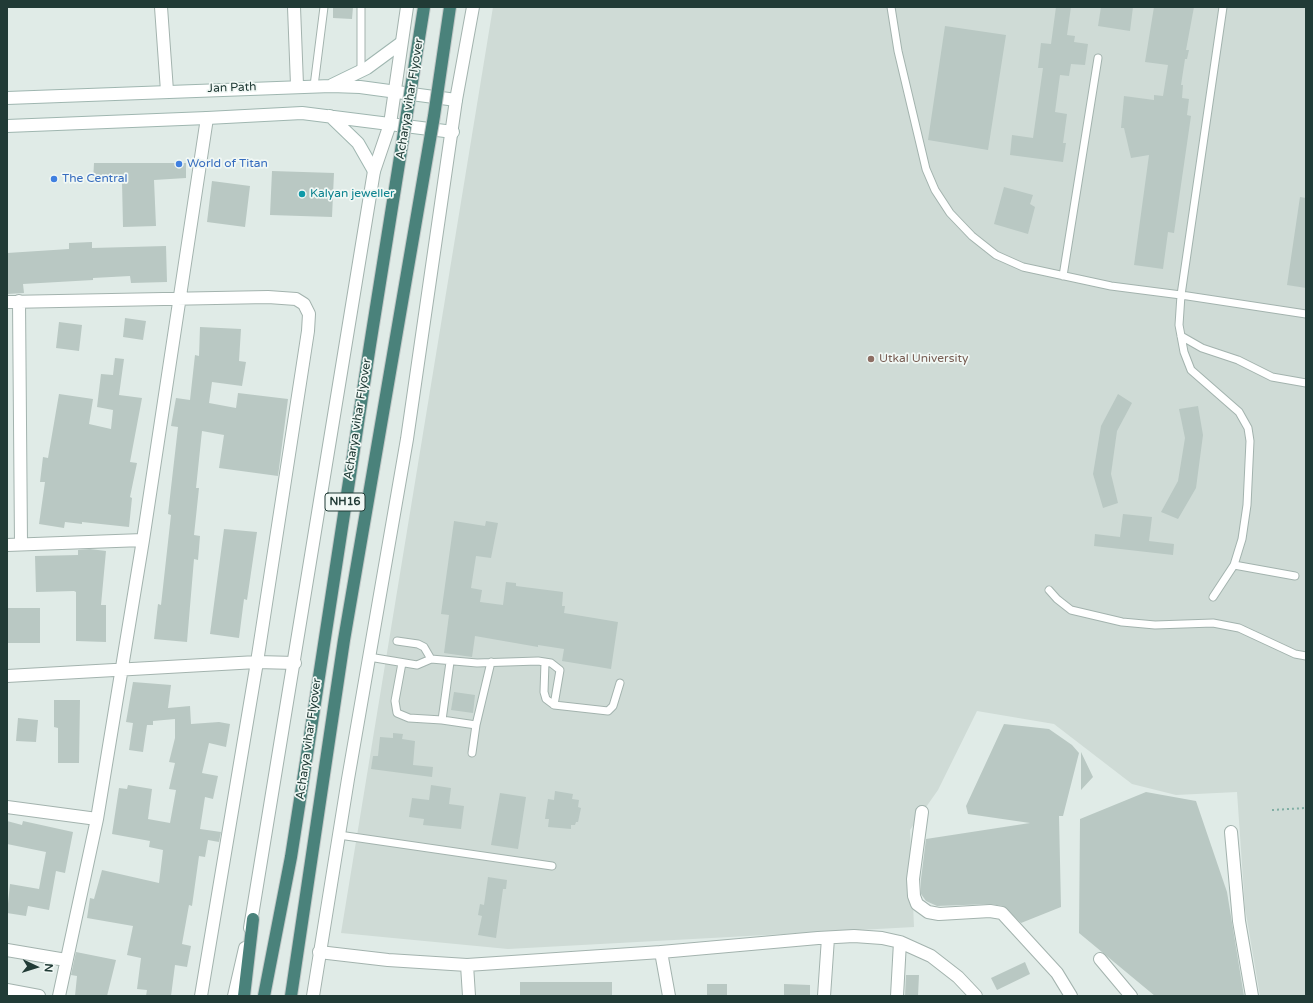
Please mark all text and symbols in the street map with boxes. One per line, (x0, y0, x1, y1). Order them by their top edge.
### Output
street label: Acharya vihar Flyover (393, 37, 427, 161)
street label: Jan Path (207, 80, 257, 96)
place label: World of Titan (187, 157, 268, 171)
marker: World of Titan (174, 159, 184, 169)
place label: The Central (62, 172, 127, 186)
marker: The Central (49, 174, 59, 184)
place label: Kalyan jeweller (310, 187, 395, 201)
marker: Kalyan jeweller (297, 189, 307, 199)
place label: Utkal University (879, 352, 968, 366)
marker: Utkal University (866, 354, 876, 364)
street label: Acharya vihar Flyover (341, 357, 375, 481)
road number: NH16 (325, 493, 365, 511)
street label: Acharya vihar Flyover (293, 677, 325, 801)
north arrow (16, 947, 56, 987)
text: N (42, 963, 55, 973)

